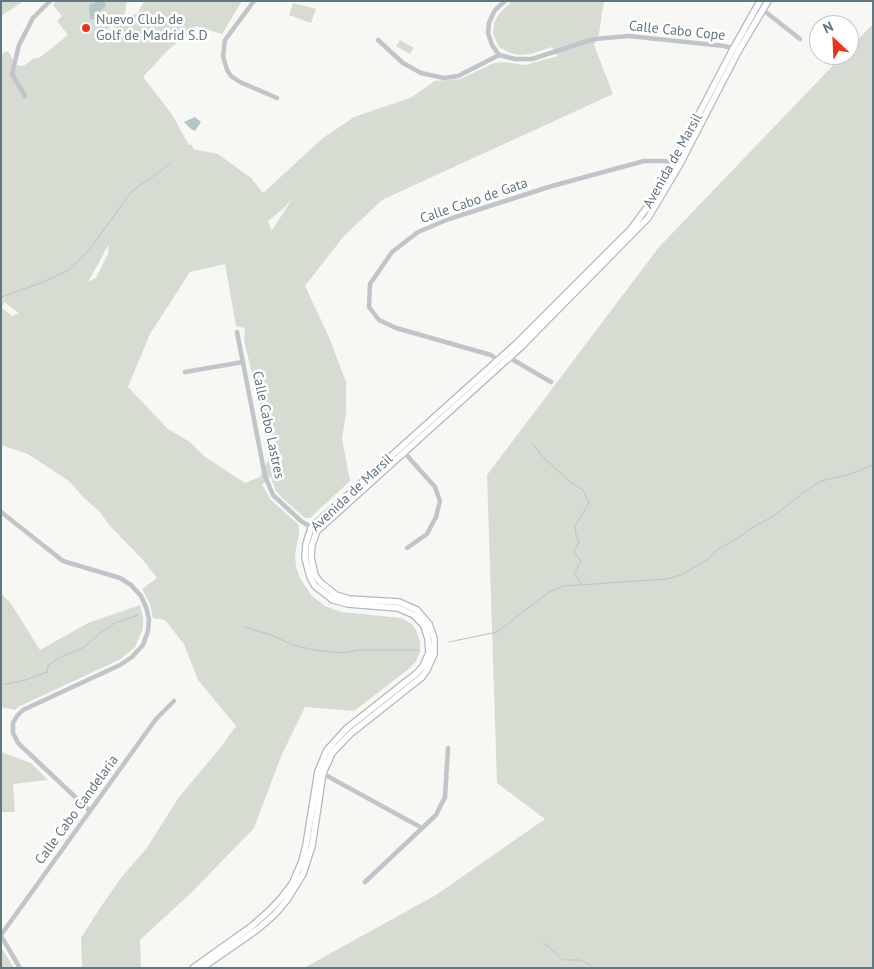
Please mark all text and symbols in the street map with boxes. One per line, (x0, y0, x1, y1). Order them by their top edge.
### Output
place label: Nuevo Club de Golf de Madrid S.D (96, 12, 208, 44)
north arrow (809, 15, 859, 65)
text: N (820, 17, 836, 37)
street label: Calle Cabo Cope (628, 18, 726, 44)
marker: Nuevo Club de Golf de Madrid S.D (80, 22, 92, 34)
street label: Avenida de Marsil (640, 111, 706, 211)
street label: Calle Cabo de Gata (418, 175, 530, 227)
street label: Calle Cabo Lastres (248, 370, 288, 480)
street label: Avenida de Marsil (308, 451, 396, 535)
street label: Calle Cabo Candelaria (32, 752, 122, 868)

